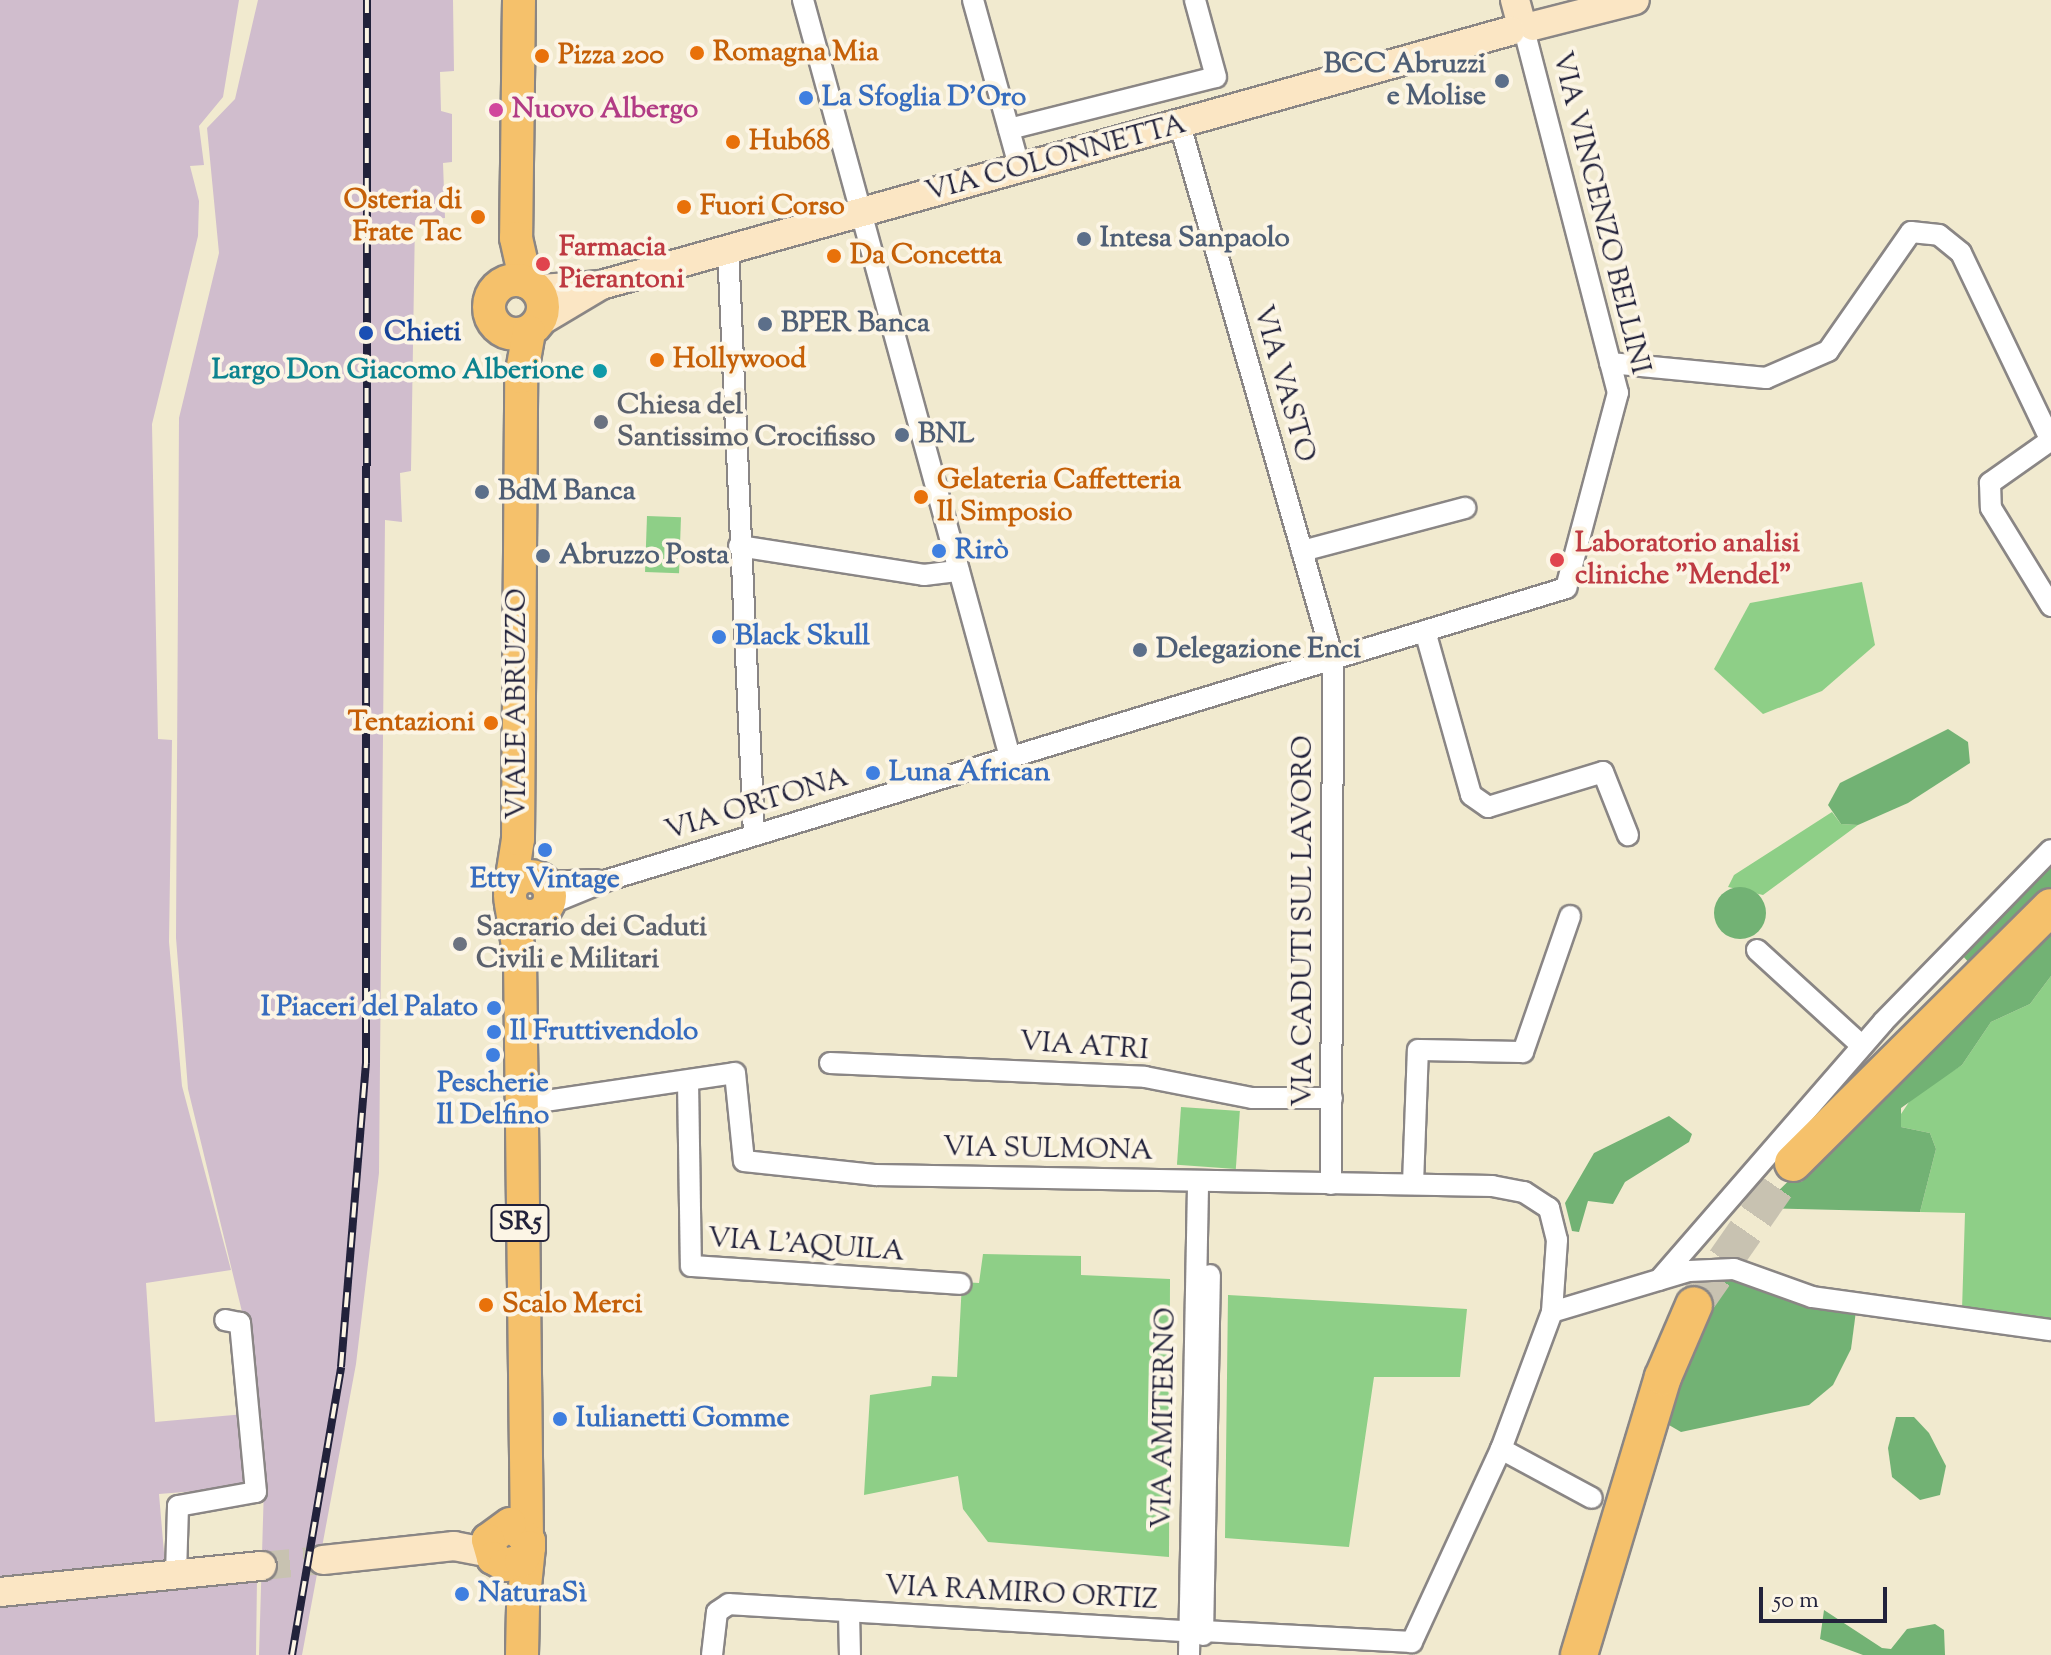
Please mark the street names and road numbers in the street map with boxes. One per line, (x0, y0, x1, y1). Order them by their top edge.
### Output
street label: VIA VINCENZO BELLINI (1544, 48, 1656, 378)
street label: VIA COLONNETTA (922, 108, 1190, 210)
street label: VIA VASTO (1245, 302, 1321, 466)
street label: VIALE ABRUZZO (501, 588, 535, 820)
street label: VIA CADUTI SUL LAVORO (1287, 735, 1321, 1107)
street label: VIA ORTONA (661, 761, 853, 849)
street label: VIA ATRI (1018, 1026, 1150, 1068)
street label: VIA SULMONA (943, 1131, 1153, 1169)
road number: SR5 (490, 1201, 550, 1245)
street label: VIA L'AQUILA (706, 1222, 906, 1270)
street label: VIA AMITERNO (1146, 1307, 1184, 1529)
street label: VIA RAMIRO ORTIZ (884, 1570, 1158, 1618)

